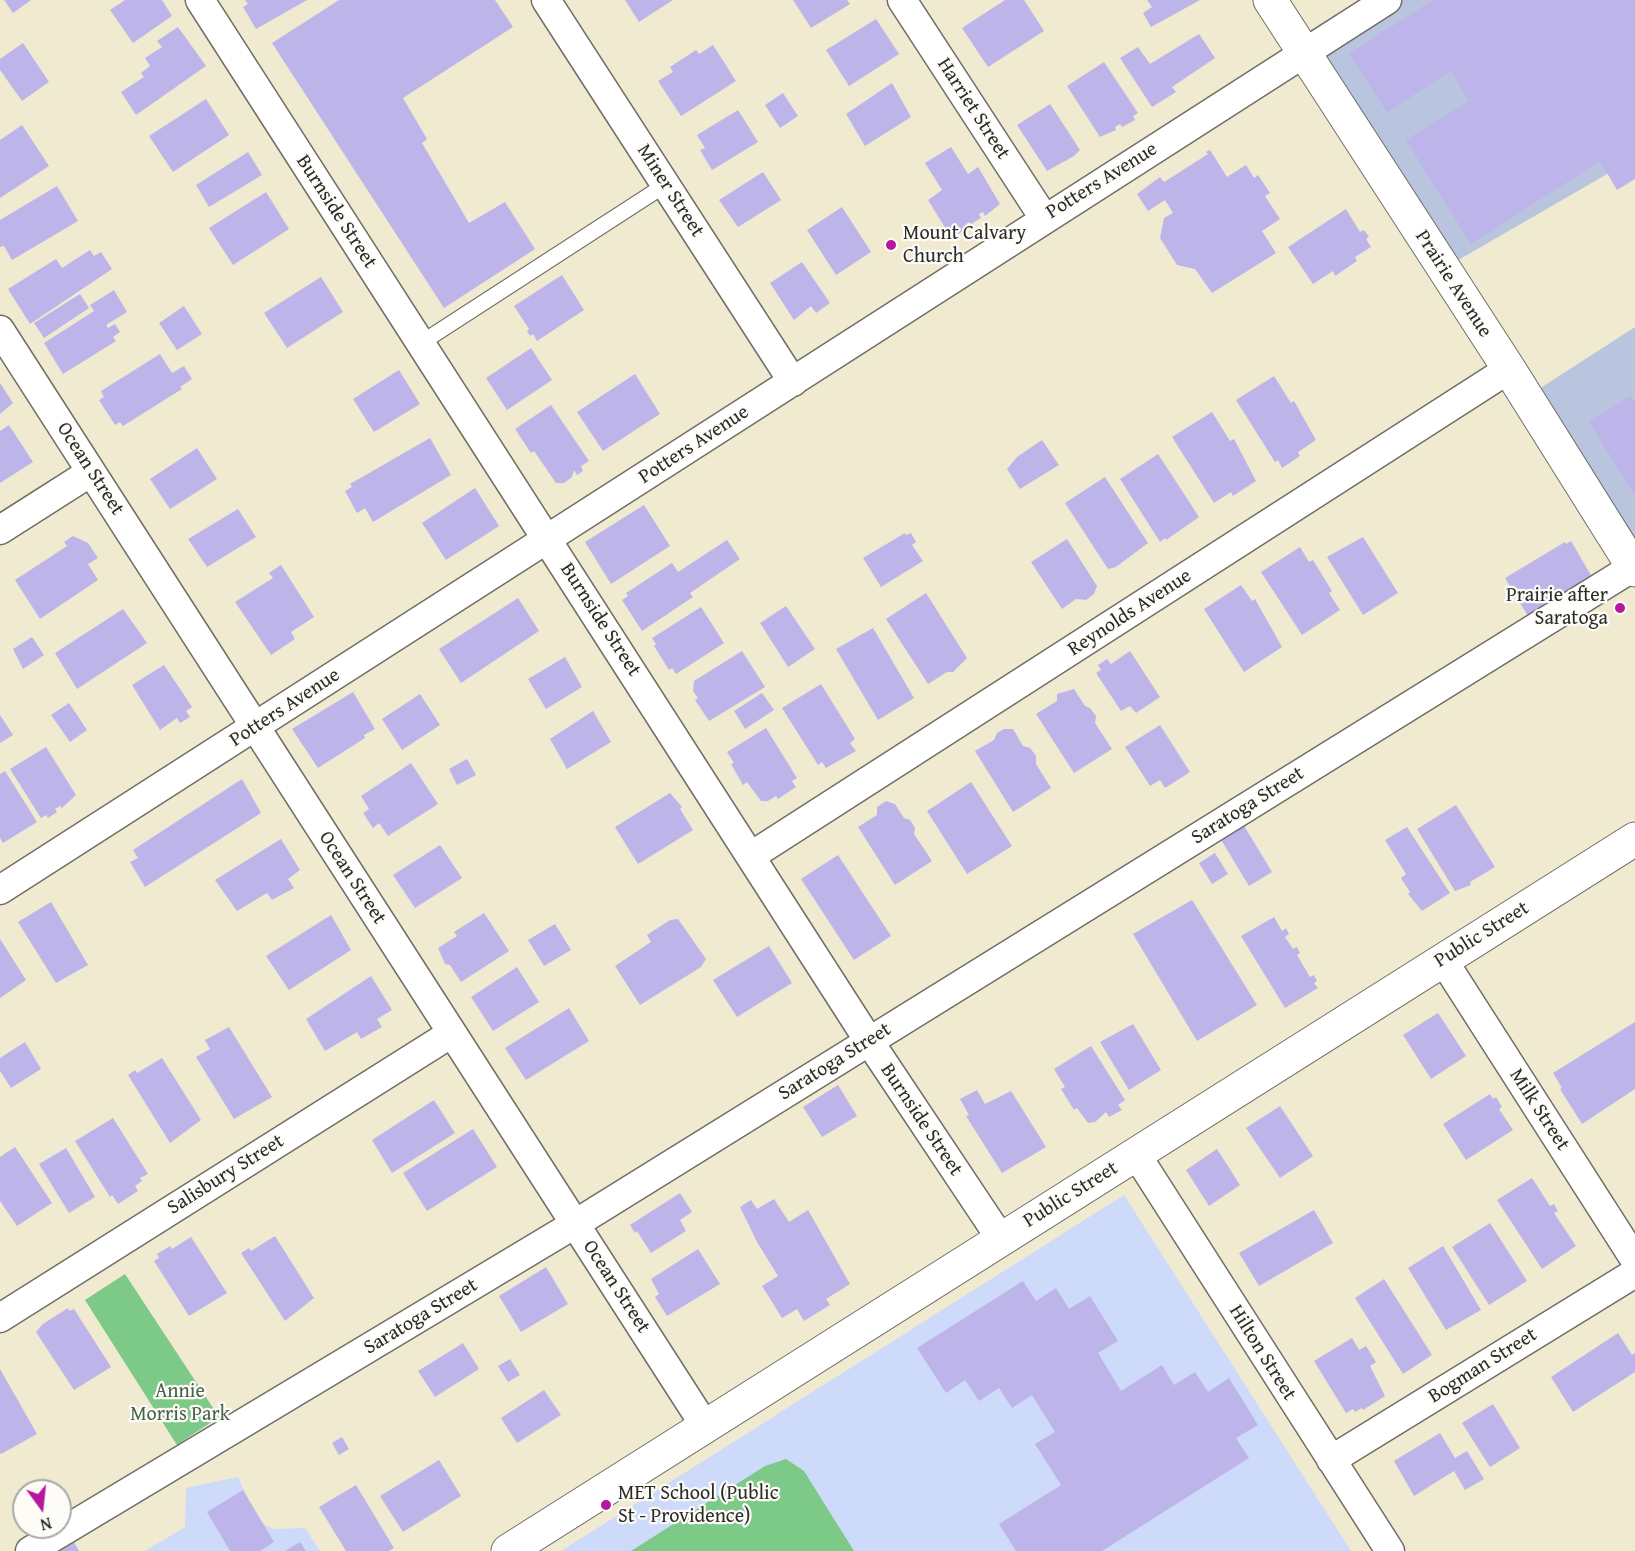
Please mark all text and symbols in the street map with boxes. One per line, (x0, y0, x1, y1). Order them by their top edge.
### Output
street label: Harriet Street (931, 54, 1015, 164)
street label: Potters Avenue (1042, 137, 1162, 225)
street label: Miner Street (631, 140, 709, 242)
street label: Burnside Street (290, 151, 382, 273)
place label: Mount Calvary Church (903, 222, 1026, 269)
street label: Prairie Avenue (1409, 226, 1497, 342)
marker: Mount Calvary Church (884, 238, 898, 252)
street label: Potters Avenue (634, 400, 754, 490)
street label: Ocean Street (51, 418, 129, 520)
street label: Burnside Street (554, 559, 646, 681)
street label: Reynolds Avenue (1064, 564, 1196, 662)
place label: Prairie after Saratoga (1506, 584, 1608, 631)
marker: Prairie after Saratoga (1613, 601, 1627, 615)
street label: Potters Avenue (225, 663, 345, 753)
street label: Saratoga Street (1187, 762, 1309, 850)
street label: Ocean Street (313, 827, 391, 929)
street label: Public Street (1430, 896, 1534, 974)
street label: Saratoga Street (774, 1018, 896, 1106)
street label: Burnside Street (875, 1059, 967, 1181)
street label: Milk Street (1504, 1065, 1574, 1155)
street label: Salisbury Street (163, 1130, 289, 1220)
street label: Public Street (1019, 1156, 1123, 1234)
street label: Ocean Street (577, 1236, 655, 1338)
street label: Saratoga Street (360, 1274, 482, 1360)
street label: Hilton Street (1223, 1301, 1301, 1405)
street label: Bogman Street (1424, 1323, 1542, 1409)
park label: Annie Morris Park (130, 1380, 230, 1427)
north arrow (12, 1479, 72, 1539)
place label: MET School (Public St - Providence) (618, 1482, 779, 1529)
marker: MET School (Public St - Providence) (599, 1498, 613, 1512)
text: N (38, 1511, 54, 1537)

